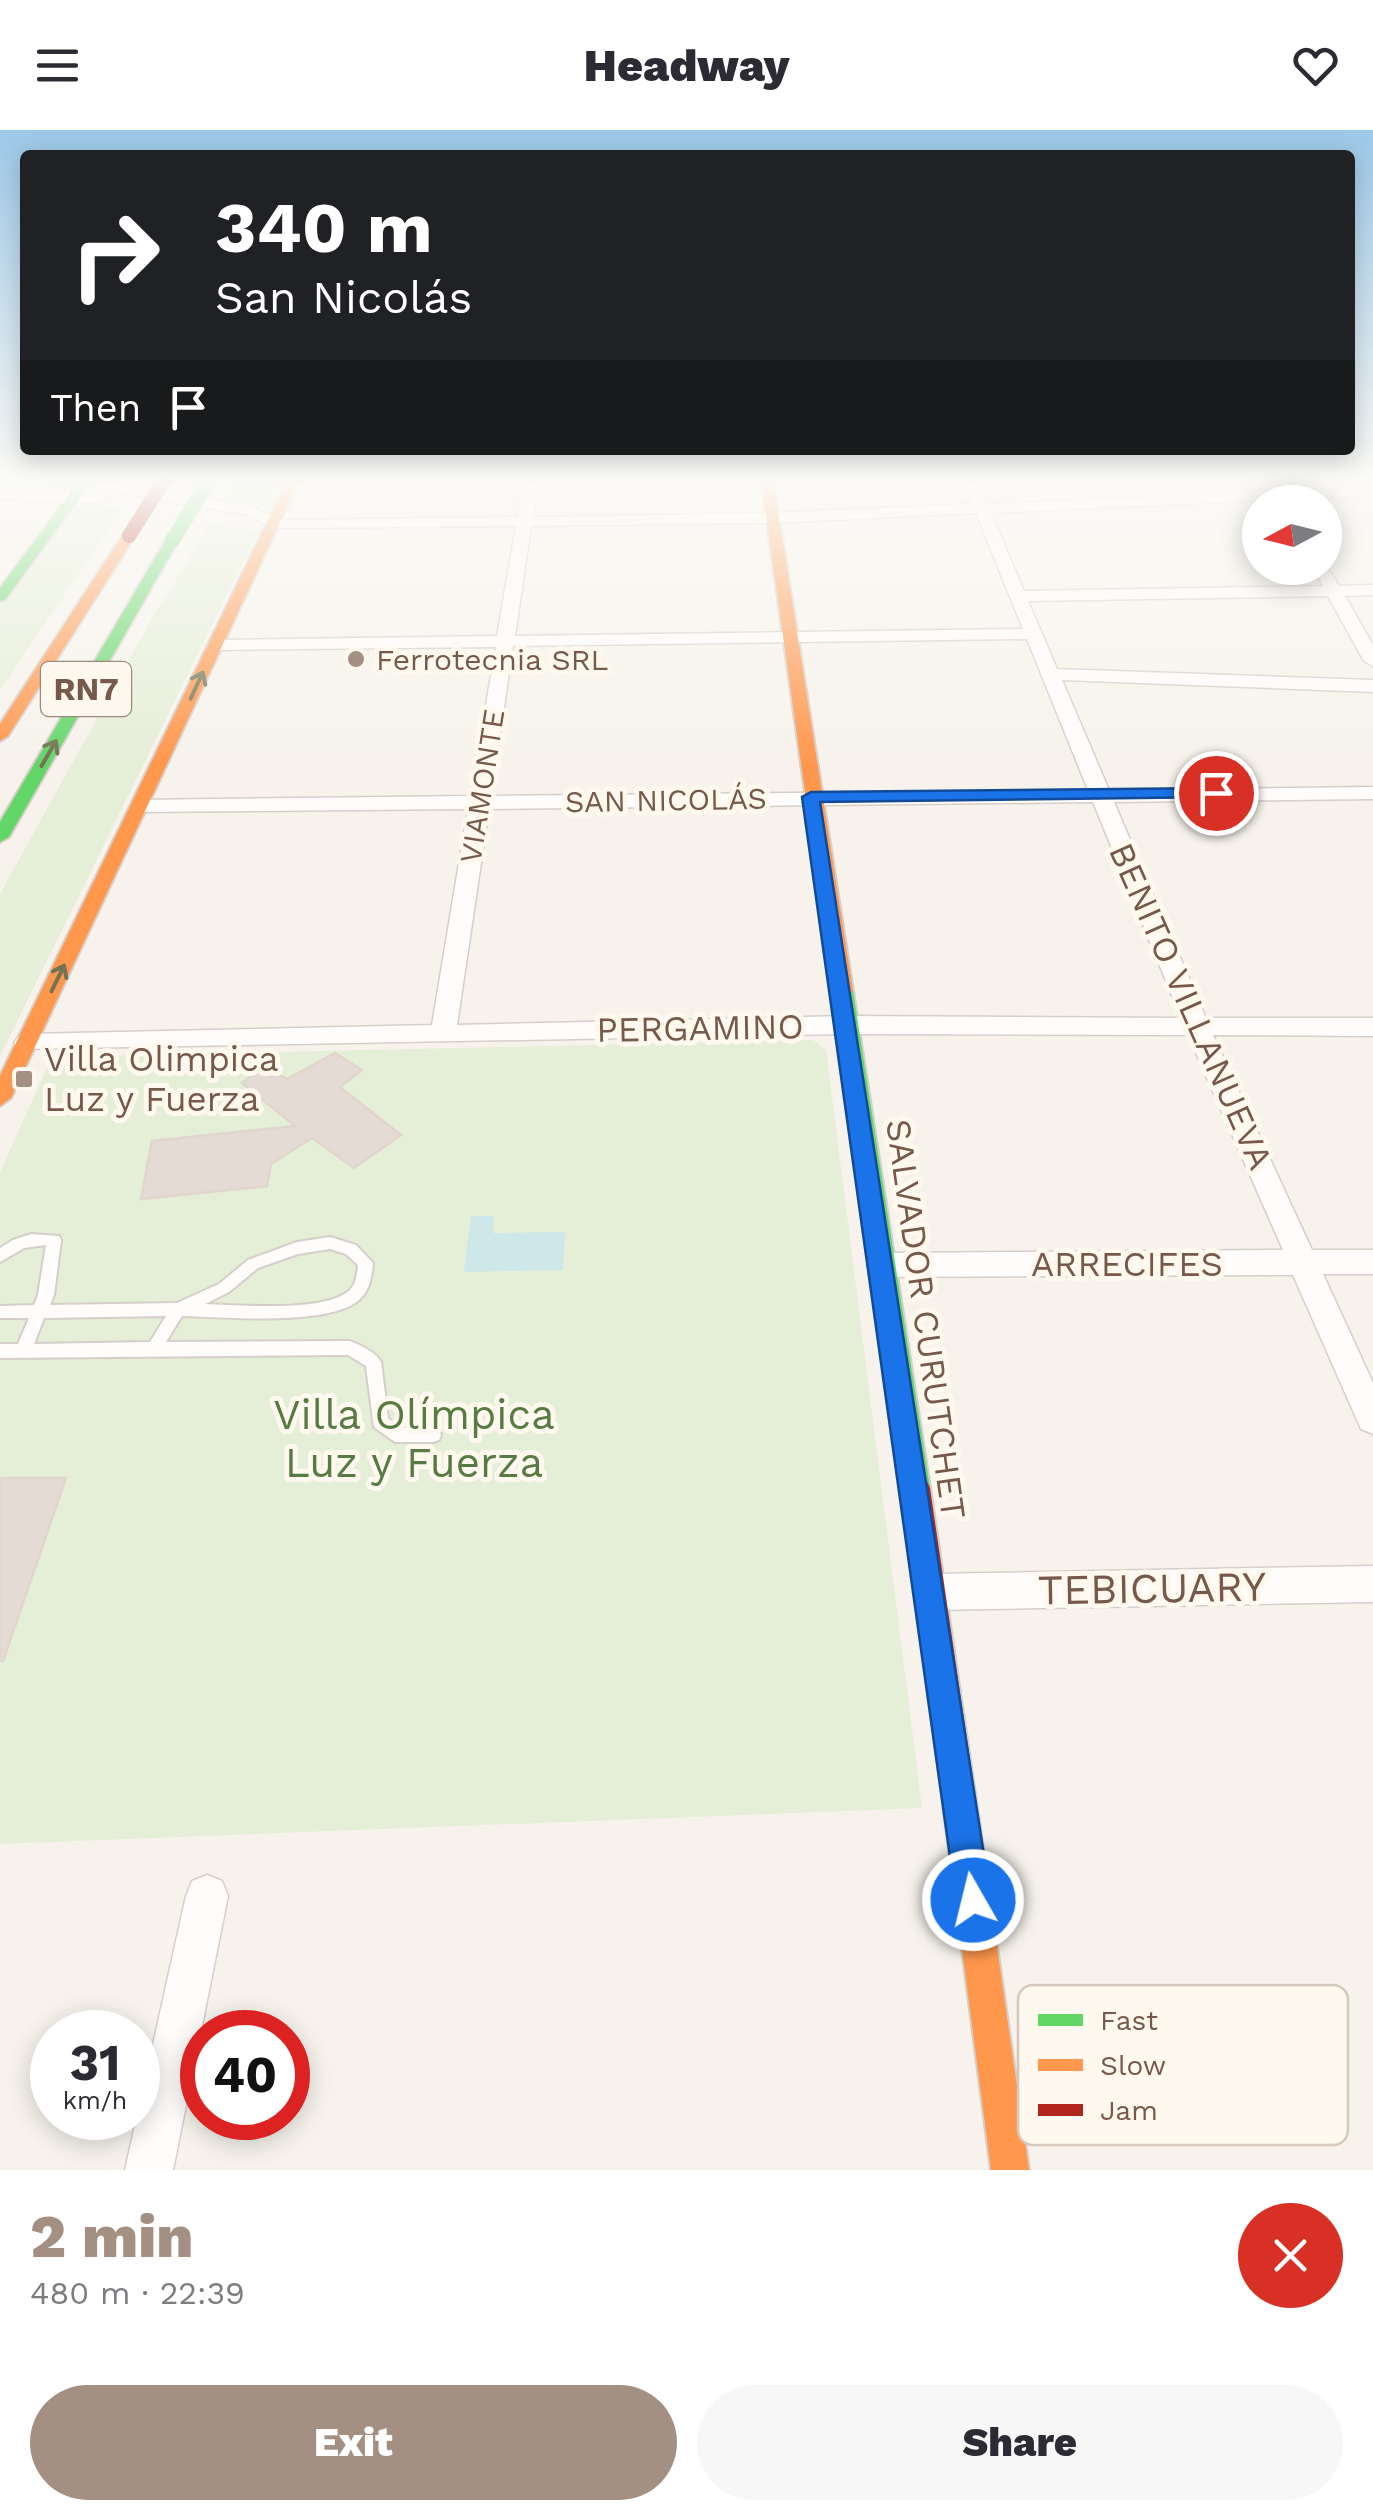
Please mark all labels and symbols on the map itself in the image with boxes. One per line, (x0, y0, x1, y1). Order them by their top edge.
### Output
north arrow (1242, 485, 1342, 585)
place label: Ferrotecnia SRL (376, 642, 609, 677)
marker: Ferrotecnia SRL (345, 648, 367, 670)
road number: RN7 (41, 662, 131, 716)
one-way arrow (189, 671, 208, 701)
street label: VIAMONTE (453, 706, 511, 866)
one-way arrow (39, 739, 59, 768)
pin (1174, 751, 1259, 836)
street label: SAN NICOLÁS (565, 781, 767, 819)
street label: BENITO VILLANUEVA (1100, 836, 1282, 1176)
one-way arrow (49, 964, 68, 994)
street label: PERGAMINO (596, 1005, 804, 1051)
place label: Villa Olimpica Luz y Fuerza (44, 1038, 279, 1120)
marker: Villa Olimpica Luz y Fuerza (13, 1068, 35, 1090)
street label: SALVADOR CURUTCHET (877, 1116, 975, 1522)
street label: ARRECIFES (1031, 1243, 1223, 1285)
park label: Villa Olímpica Luz y Fuerza (273, 1390, 555, 1487)
street label: TEBICUARY (1037, 1562, 1267, 1614)
position arrow (921, 1848, 1025, 1952)
legend (1018, 1985, 1348, 2145)
text: Fast (1100, 2004, 1158, 2037)
speed limit sign: 40 (180, 2010, 310, 2140)
text: Slow (1100, 2049, 1166, 2082)
text: Jam (1100, 2094, 1158, 2127)

